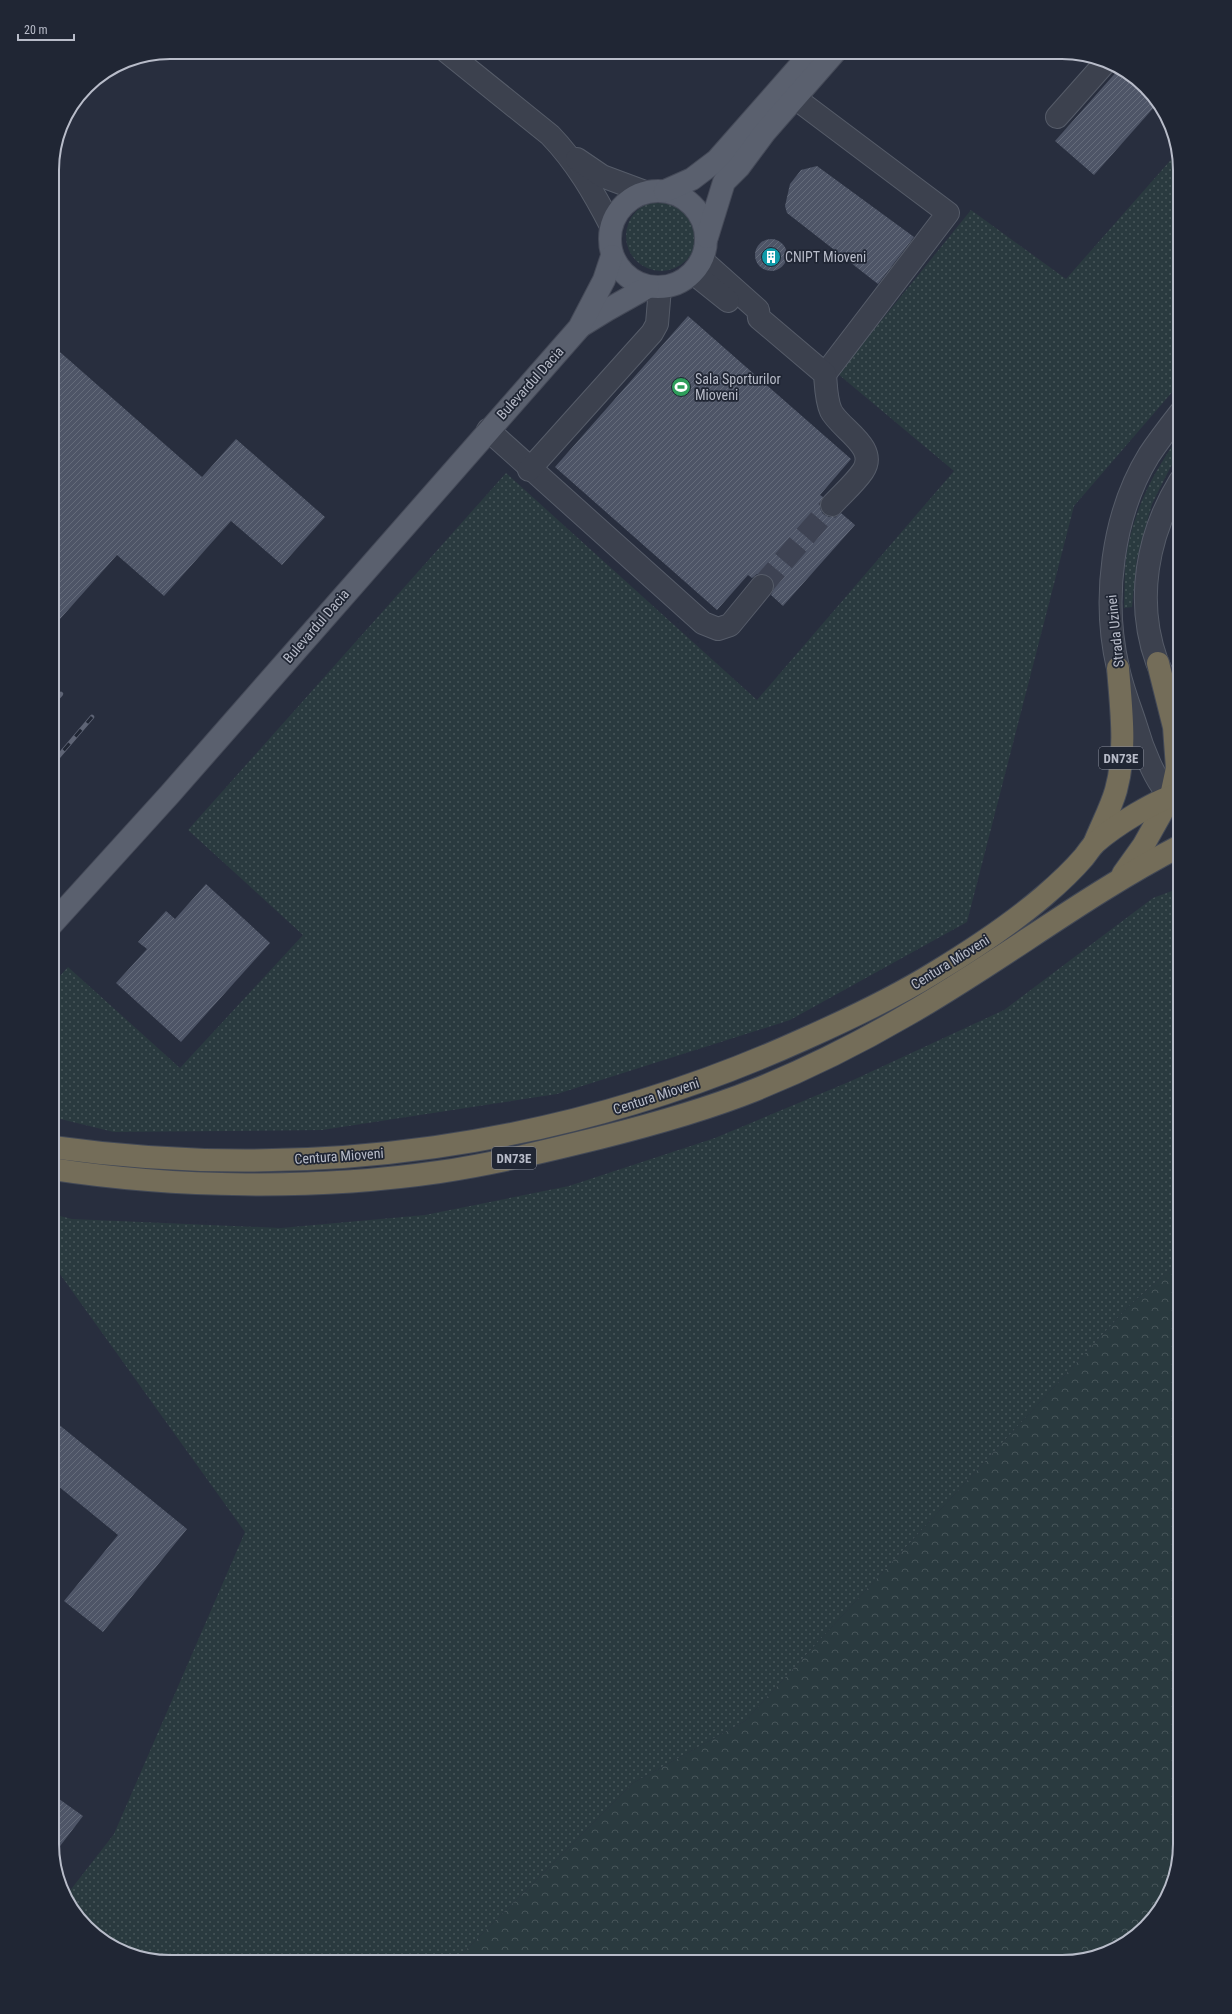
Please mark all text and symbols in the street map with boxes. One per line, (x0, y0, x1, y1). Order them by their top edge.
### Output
scale bar (18, 16, 74, 42)
text: 20 m (24, 23, 48, 37)
building icon: CNIPT Mioveni (760, 246, 782, 268)
place label: CNIPT Mioveni (785, 249, 866, 265)
street label: Bulevardul Dacia (493, 343, 567, 423)
place label: Sala Sporturilor Mioveni (695, 371, 781, 403)
sports icon: Sala Sporturilor Mioveni (670, 376, 692, 398)
street label: Bulevardul Dacia (280, 586, 352, 666)
street label: Strada Uzinei (1103, 594, 1127, 668)
road number: DN73E (1099, 747, 1143, 769)
street label: Centura Mioveni (908, 932, 992, 992)
street label: Centura Mioveni (611, 1075, 701, 1117)
street label: Centura Mioveni (294, 1145, 384, 1167)
road number: DN73E (492, 1147, 536, 1169)

